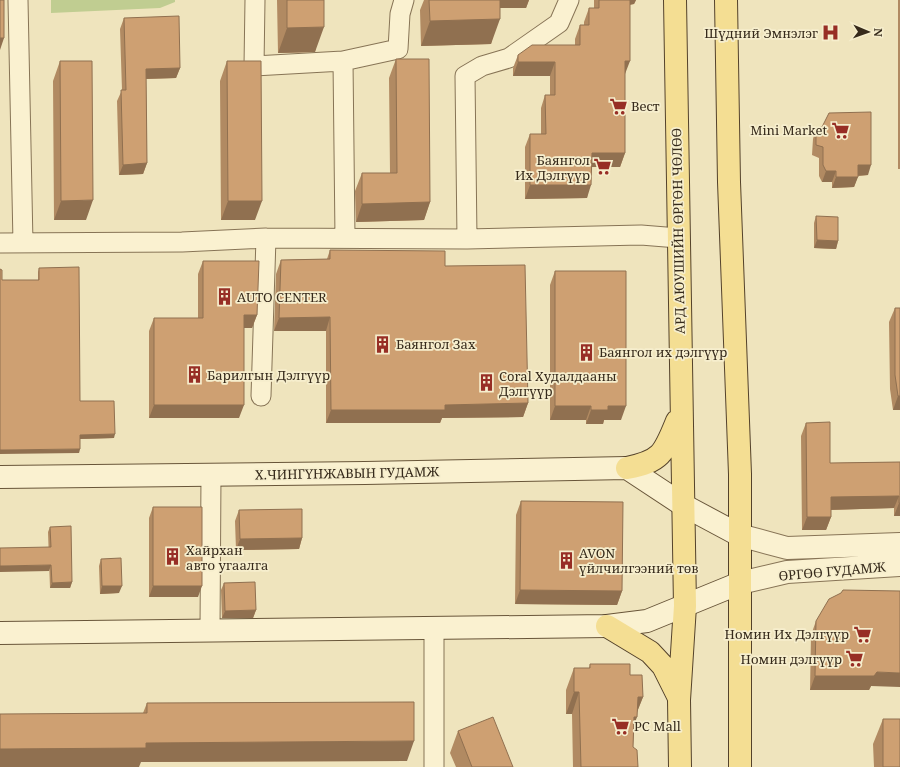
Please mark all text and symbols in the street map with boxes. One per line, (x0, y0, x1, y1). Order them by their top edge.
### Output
north arrow (848, 12, 888, 52)
hospital icon: Шүдний Эмнэлэг (821, 23, 841, 43)
place label: Шүдний Эмнэлэг (704, 24, 818, 42)
text: N (871, 28, 886, 37)
supermarket icon: Вест (608, 96, 628, 116)
place label: Вест (631, 97, 660, 115)
supermarket icon: Mini Market (830, 120, 850, 140)
place label: Mini Market (750, 121, 827, 139)
street label: АРД АЮУШИЙН ӨРГӨН ЧӨЛӨӨ (667, 128, 689, 334)
place label: Баянгол Их Дэлгүүр (515, 151, 590, 184)
supermarket icon: Баянгол Их Дэлгүүр (593, 157, 613, 177)
building icon: AUTO CENTER (214, 287, 234, 307)
place label: AUTO CENTER (237, 288, 327, 306)
building icon: Баянгол Зах (373, 334, 393, 354)
place label: Баянгол Зах (396, 335, 476, 353)
building icon: Баянгол их дэлгүүр (576, 342, 596, 362)
place label: Баянгол их дэлгүүр (599, 343, 727, 361)
building icon: Барилгын Дэлгүүр (184, 365, 204, 385)
place label: Барилгын Дэлгүүр (207, 366, 330, 384)
place label: Coral Худалдааны Дэлгүүр (499, 367, 617, 400)
building icon: Coral Худалдааны Дэлгүүр (476, 373, 496, 393)
street label: Х.ЧИНГҮНЖАВЫН ГУДАМЖ (255, 462, 439, 484)
place label: Хайрхан авто угаалга (186, 541, 268, 574)
place label: AVON үйлчилгээний төв (579, 544, 699, 577)
building icon: Хайрхан авто угаалга (163, 547, 183, 567)
building icon: AVON үйлчилгээний төв (556, 550, 576, 570)
street label: ӨРГӨӨ ГУДАМЖ (778, 557, 887, 585)
supermarket icon: Номин Их Дэлгүүр (852, 624, 872, 644)
place label: Номин Их Дэлгүүр (725, 625, 849, 643)
supermarket icon: Номин дэлгүүр (845, 649, 865, 669)
place label: Номин дэлгүүр (741, 650, 842, 668)
supermarket icon: PC Mall (611, 716, 631, 736)
place label: PC Mall (634, 717, 681, 735)

